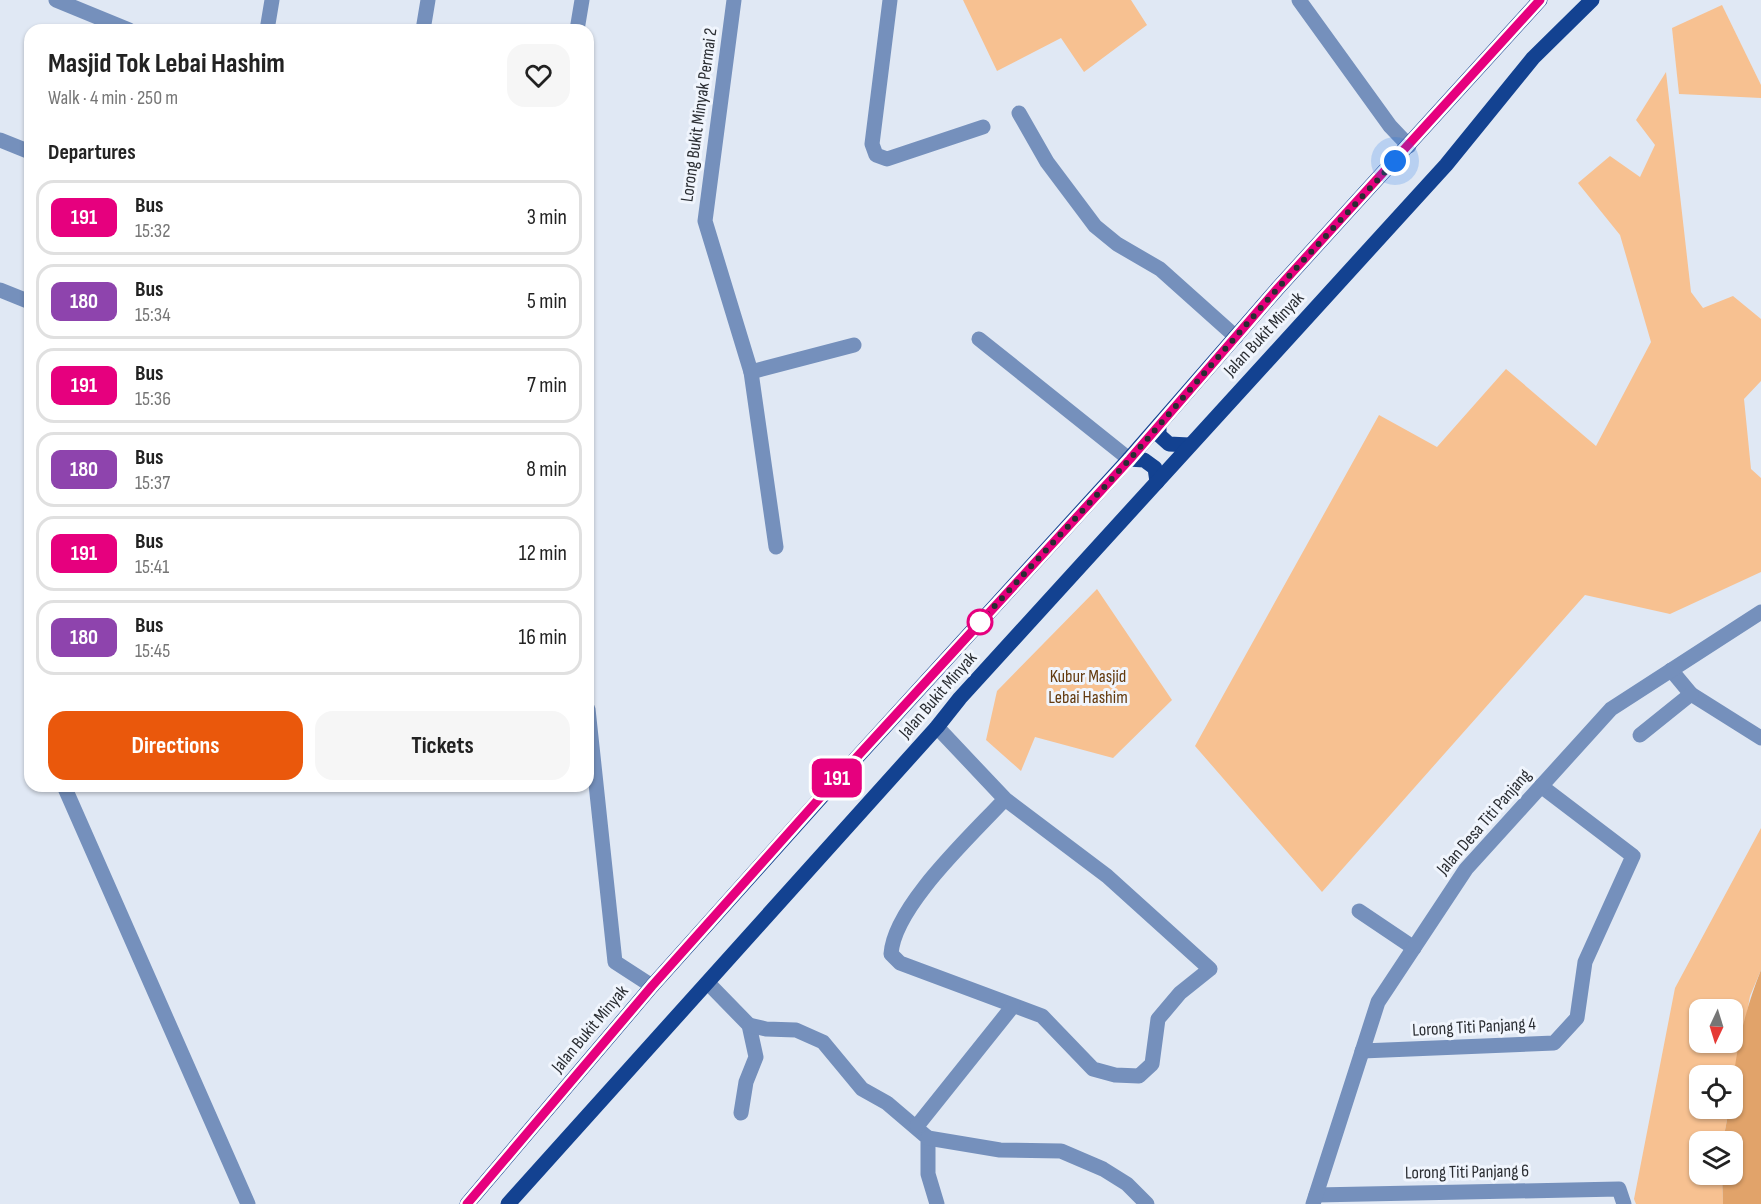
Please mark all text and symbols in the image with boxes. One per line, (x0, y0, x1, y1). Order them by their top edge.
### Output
street label: Lorong Bukit Minyak Permai 2 (676, 27, 722, 203)
button: heart (507, 44, 570, 107)
text: Masjid Tok Lebai Hashim (48, 47, 285, 80)
text: Walk · 4 min · 250 m (48, 86, 178, 110)
text: Departures (48, 139, 136, 166)
your location (1380, 146, 1410, 176)
text: Bus (135, 192, 164, 219)
text: 3 min (527, 204, 567, 231)
text: 191 (71, 205, 97, 230)
text: 15:32 (135, 219, 170, 243)
text: Bus (135, 276, 164, 303)
street label: Jalan Bukit Minyak (1219, 287, 1309, 381)
text: 5 min (527, 288, 567, 315)
text: 180 (70, 289, 98, 314)
text: 15:34 (135, 303, 171, 327)
text: Bus (135, 360, 164, 387)
text: 7 min (527, 372, 567, 399)
text: 191 (71, 373, 97, 398)
text: 15:36 (135, 387, 171, 411)
text: Bus (135, 444, 164, 471)
text: 8 min (526, 456, 567, 483)
text: 180 (70, 457, 98, 482)
text: 15:37 (135, 471, 170, 495)
text: Bus (135, 528, 164, 555)
text: 12 min (519, 540, 567, 567)
text: 191 (71, 541, 97, 566)
text: 15:41 (135, 555, 169, 579)
unlabelled marker (967, 609, 993, 635)
text: Bus (135, 612, 164, 639)
text: 16 min (519, 624, 567, 651)
text: 180 (70, 625, 98, 650)
text: 15:45 (135, 639, 170, 663)
street label: Jalan Bukit Minyak (894, 647, 981, 743)
park label: Kubur Masjid Lebai Hashim (1048, 666, 1128, 708)
button: Directions (48, 711, 303, 780)
button: Tickets (315, 711, 570, 780)
line badge: 191 (802, 758, 872, 798)
street label: Jalan Desa Titi Panjang (1432, 765, 1536, 880)
text: 191 (824, 766, 850, 791)
street label: Jalan Bukit Minyak (547, 981, 633, 1078)
north arrow (1689, 999, 1743, 1053)
map controls (1689, 999, 1743, 1185)
street label: Lorong Titi Panjang 4 (1412, 1013, 1537, 1041)
button: locate (1689, 1065, 1743, 1119)
button: layers (1689, 1131, 1743, 1185)
street label: Lorong Titi Panjang 6 (1405, 1160, 1529, 1184)

